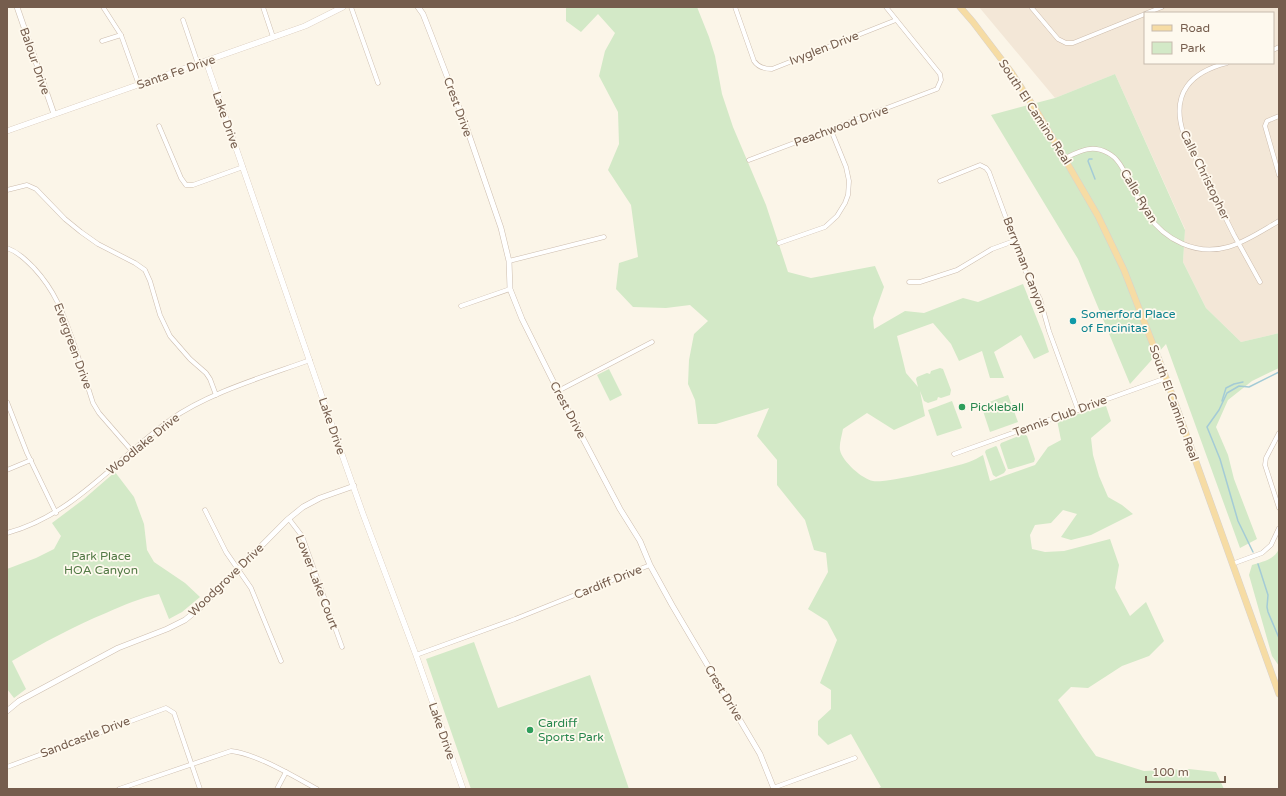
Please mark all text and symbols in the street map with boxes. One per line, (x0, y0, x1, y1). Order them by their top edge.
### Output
legend (1144, 12, 1274, 64)
text: Road (1180, 21, 1210, 35)
street label: Balour Drive (17, 26, 53, 97)
street label: Ivyglen Drive (787, 28, 861, 68)
text: Park (1180, 41, 1206, 55)
street label: Santa Fe Drive (135, 52, 217, 92)
street label: South El Camino Real (996, 57, 1074, 167)
street label: Crest Drive (441, 75, 475, 139)
street label: Lake Drive (210, 90, 242, 151)
street label: Peachwood Drive (792, 102, 890, 150)
street label: Calle Christopher (1177, 128, 1233, 222)
street label: Calle Ryan (1118, 167, 1160, 225)
street label: Berryman Canyon (1000, 215, 1050, 315)
street label: Evergreen Drive (51, 301, 95, 391)
place label: Somerford Place of Encinitas (1081, 307, 1176, 335)
marker: Somerford Place of Encinitas (1068, 316, 1078, 326)
street label: South El Camino Real (1146, 343, 1202, 463)
street label: Crest Drive (547, 379, 589, 441)
street label: Tennis Club Drive (1011, 392, 1109, 439)
street label: Lake Drive (316, 396, 348, 457)
place label: Pickleball (970, 400, 1024, 414)
marker: Pickleball (957, 402, 967, 412)
street label: Woodlake Drive (104, 410, 182, 478)
street label: Lower Lake Court (293, 533, 342, 632)
street label: Woodgrove Drive (186, 541, 267, 619)
park label: Park Place HOA Canyon (64, 549, 138, 577)
street label: Cardiff Drive (572, 562, 644, 602)
street label: Crest Drive (702, 663, 746, 724)
street label: Lake Drive (426, 701, 458, 762)
street label: Sandcastle Drive (38, 713, 132, 761)
place label: Cardiff Sports Park (538, 716, 604, 744)
marker: Cardiff Sports Park (525, 725, 535, 735)
scale bar (1146, 758, 1225, 784)
text: 100 m (1152, 765, 1189, 779)

